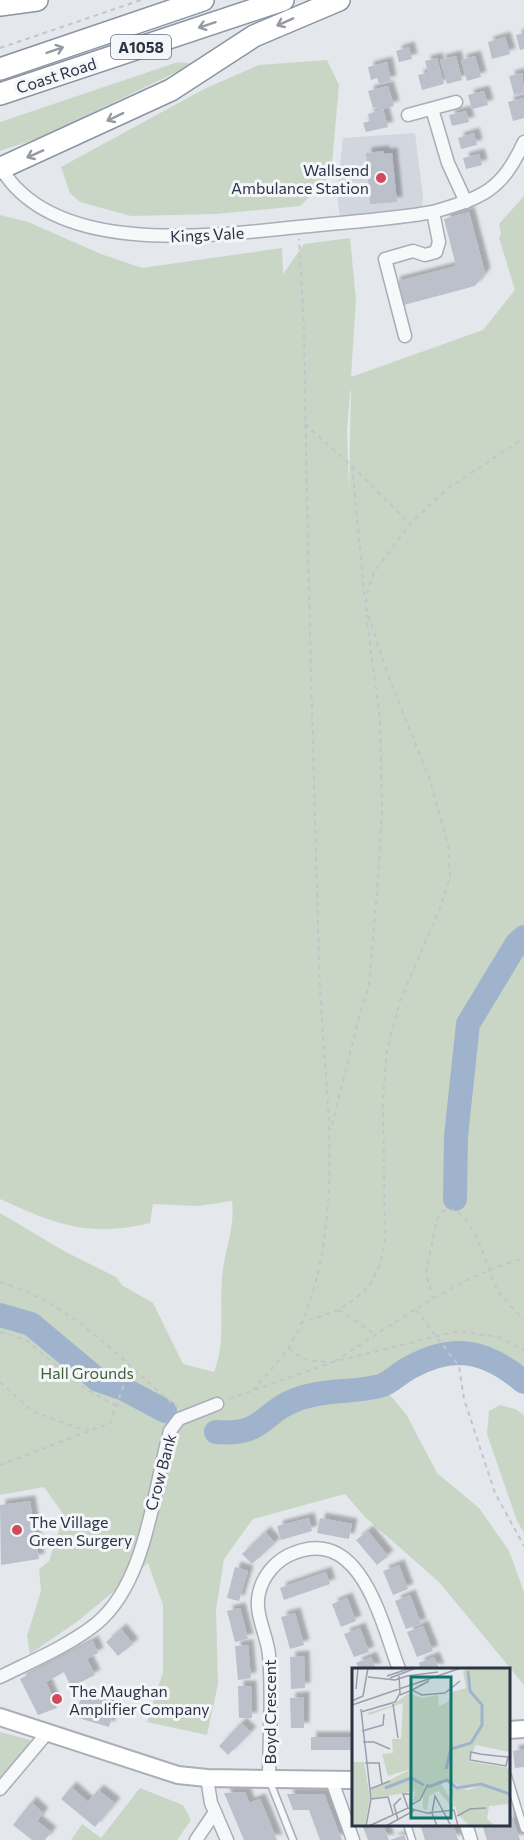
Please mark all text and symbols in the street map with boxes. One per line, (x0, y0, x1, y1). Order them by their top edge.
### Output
one-way arrow (276, 16, 294, 28)
one-way arrow (198, 20, 217, 31)
road number: A1058 (111, 35, 171, 59)
one-way arrow (45, 44, 64, 55)
street label: Coast Road (14, 53, 98, 97)
one-way arrow (107, 111, 125, 123)
one-way arrow (26, 149, 44, 160)
place label: Wallsend Ambulance Station (231, 160, 369, 197)
marker: Wallsend Ambulance Station (374, 171, 388, 185)
street label: Kings Vale (170, 223, 244, 245)
park label: Hall Grounds (40, 1363, 134, 1382)
street label: Crow Bank (141, 1431, 179, 1512)
place label: The Village Green Surgery (29, 1512, 132, 1549)
marker: The Village Green Surgery (10, 1523, 24, 1537)
street label: Boyd Crescent (260, 1659, 279, 1764)
inset map (352, 1668, 509, 1825)
place label: The Maughan Amplifier Company (69, 1681, 210, 1718)
marker: The Maughan Amplifier Company (50, 1692, 64, 1706)

